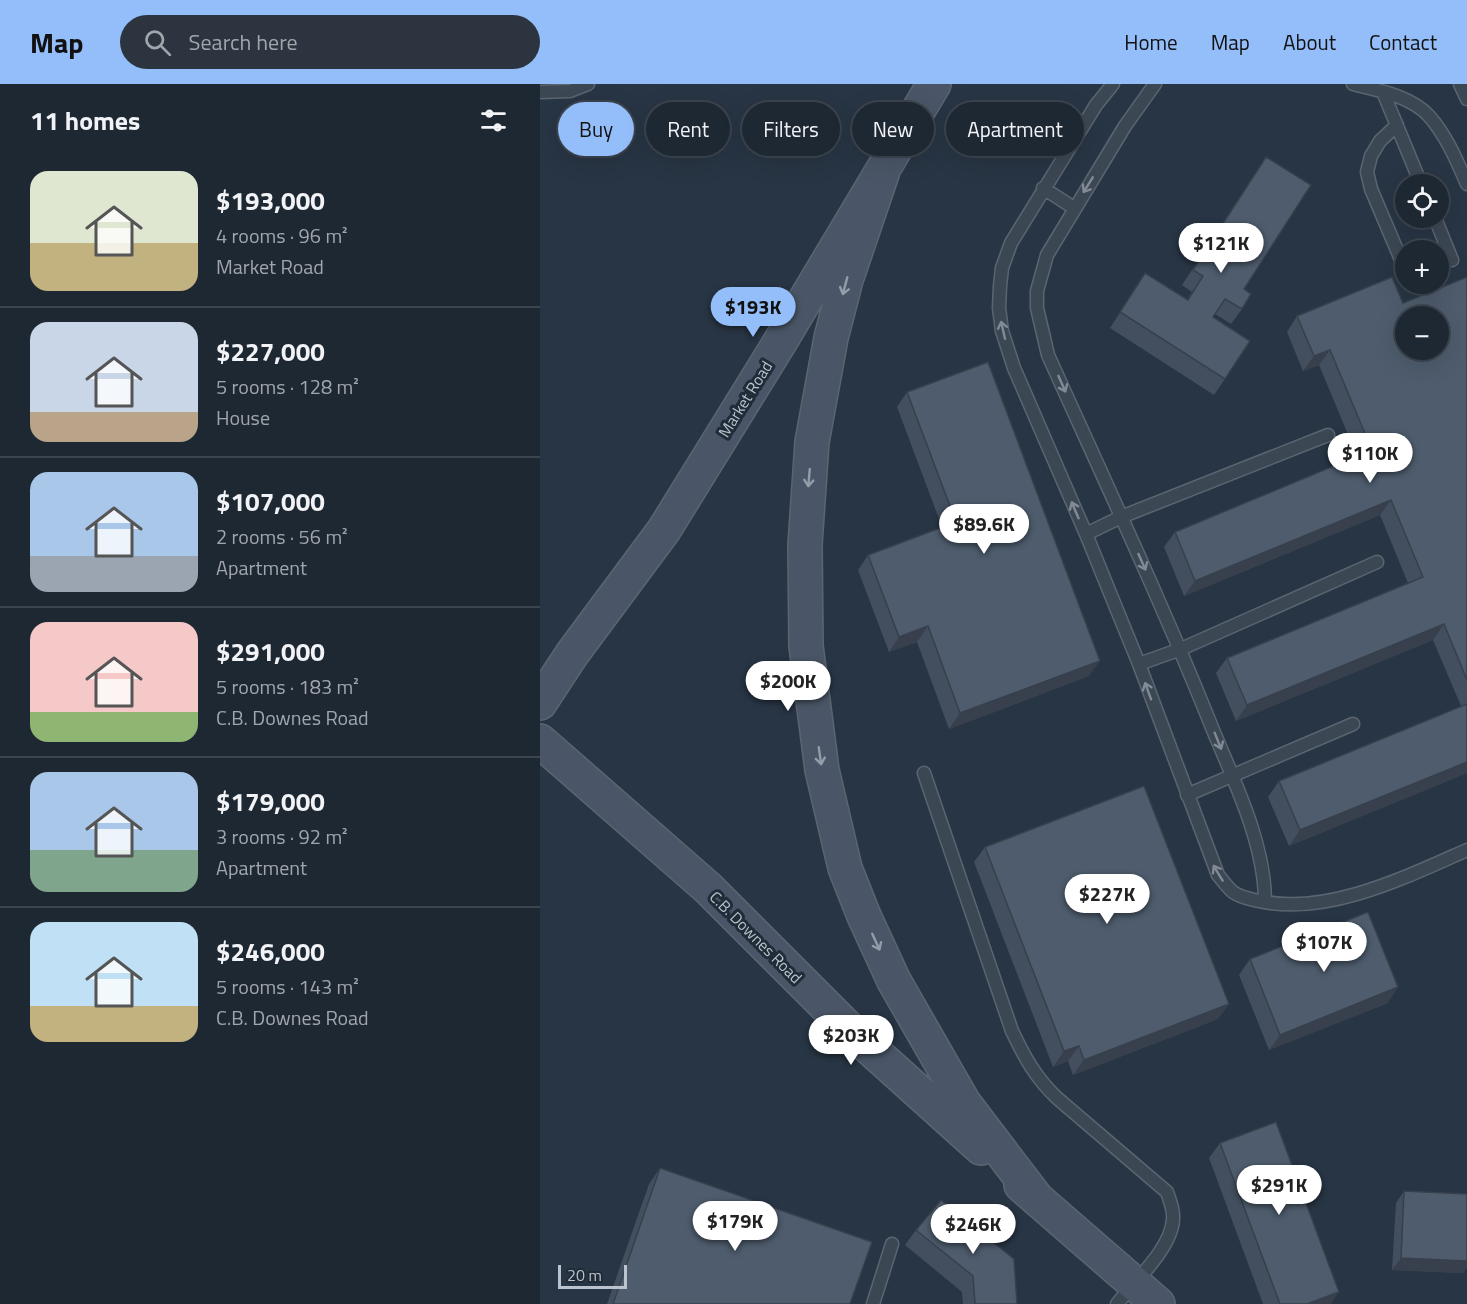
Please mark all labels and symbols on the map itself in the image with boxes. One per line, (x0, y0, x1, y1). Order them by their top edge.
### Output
one-way arrow (1082, 176, 1094, 193)
pin: $121K (1179, 223, 1263, 274)
one-way arrow (838, 276, 850, 295)
pin: $193K (711, 287, 795, 338)
one-way arrow (997, 320, 1008, 340)
street label: Market Road (712, 356, 778, 442)
one-way arrow (1056, 375, 1068, 393)
pin: $110K (1328, 433, 1412, 484)
one-way arrow (803, 467, 814, 487)
one-way arrow (1069, 502, 1081, 520)
pin: $89.6K (935, 504, 1033, 555)
one-way arrow (1137, 553, 1148, 571)
pin: $200K (746, 661, 830, 712)
one-way arrow (1142, 682, 1153, 701)
one-way arrow (1213, 732, 1224, 750)
one-way arrow (814, 745, 825, 765)
one-way arrow (1212, 865, 1224, 882)
pin: $227K (1065, 874, 1149, 925)
street label: C.B. Downes Road (704, 885, 808, 989)
pin: $107K (1282, 922, 1366, 973)
one-way arrow (870, 932, 882, 950)
pin: $203K (809, 1015, 893, 1066)
pin: $291K (1237, 1165, 1321, 1216)
pin: $179K (693, 1201, 777, 1252)
pin: $246K (931, 1204, 1015, 1255)
scale bar (558, 1262, 627, 1290)

